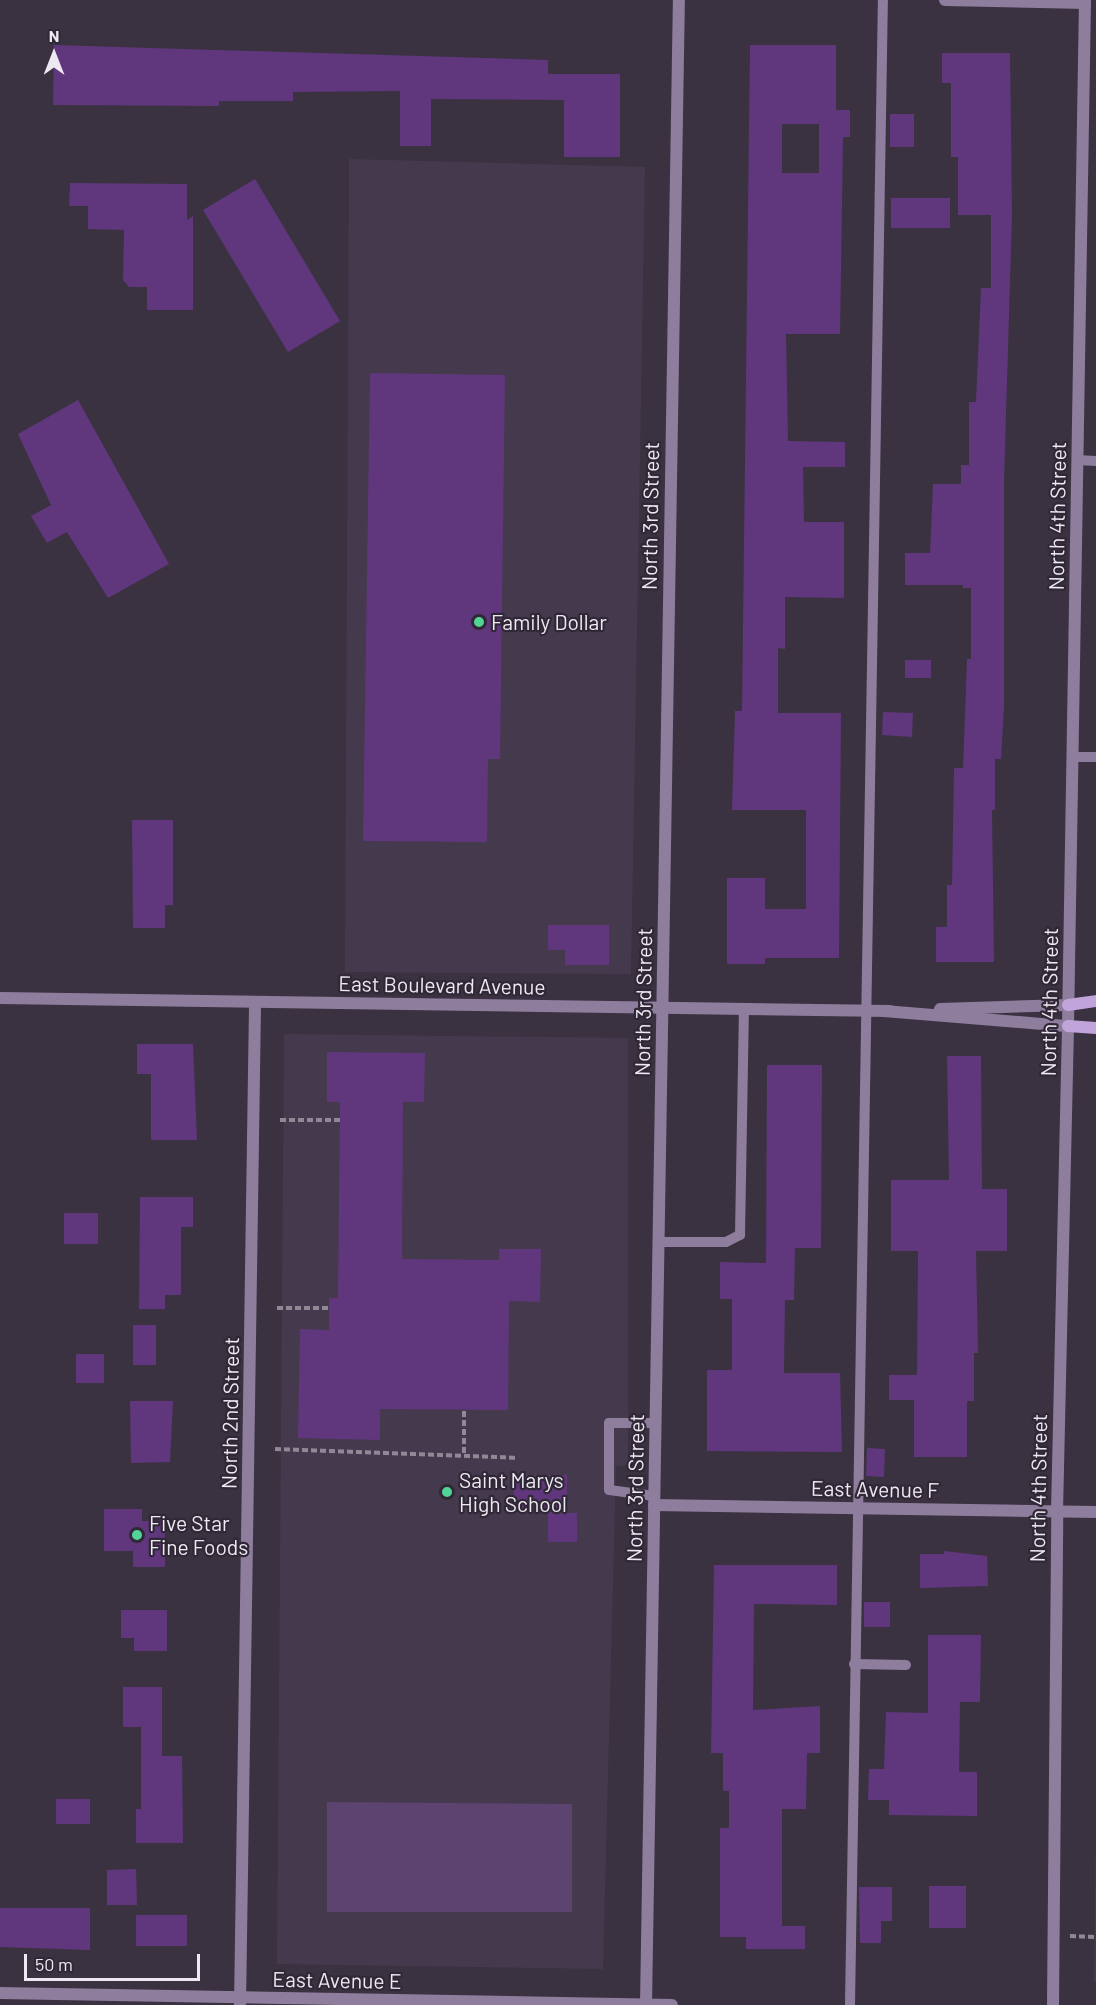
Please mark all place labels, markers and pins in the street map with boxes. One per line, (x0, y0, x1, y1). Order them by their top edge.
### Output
place label: Family Dollar (491, 609, 607, 635)
marker: Family Dollar (472, 615, 486, 629)
place label: Saint Marys High School (459, 1467, 567, 1517)
marker: Saint Marys High School (440, 1485, 454, 1499)
place label: Five Star Fine Foods (149, 1510, 248, 1560)
marker: Five Star Fine Foods (130, 1528, 144, 1542)

